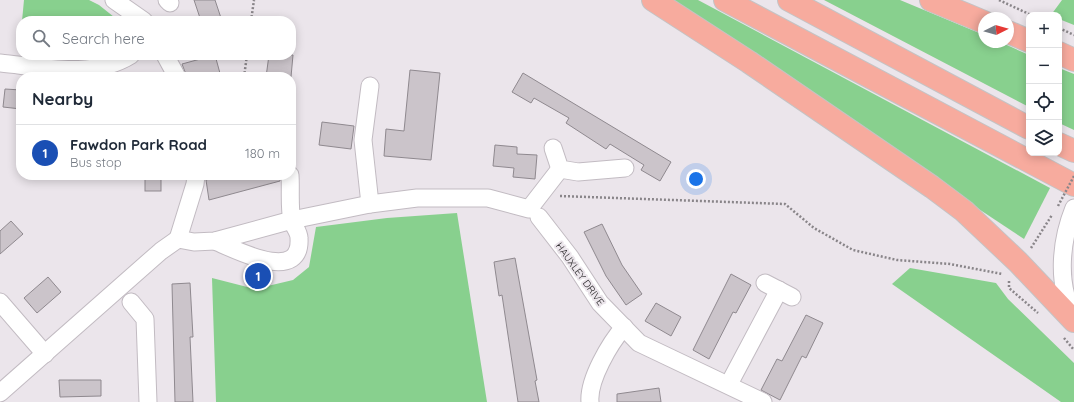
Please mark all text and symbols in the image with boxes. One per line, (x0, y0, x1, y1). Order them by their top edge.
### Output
north arrow (978, 12, 1014, 48)
map controls (1026, 12, 1062, 156)
button: + (1026, 12, 1062, 48)
search box (16, 16, 296, 60)
icon: search (30, 27, 52, 49)
text: Search here (62, 29, 145, 48)
button: − (1026, 48, 1062, 84)
button: locate (1026, 84, 1062, 120)
text: Nearby (32, 88, 93, 109)
button: layers (1026, 120, 1062, 156)
text: Fawdon Park Road (70, 135, 207, 154)
text: 1 (42, 145, 48, 161)
text: 180 m (245, 145, 280, 161)
text: Bus stop (70, 154, 122, 170)
your location (686, 169, 706, 189)
street label: HAUXLEY DRIVE (553, 240, 607, 308)
pin: 1 (245, 261, 271, 291)

